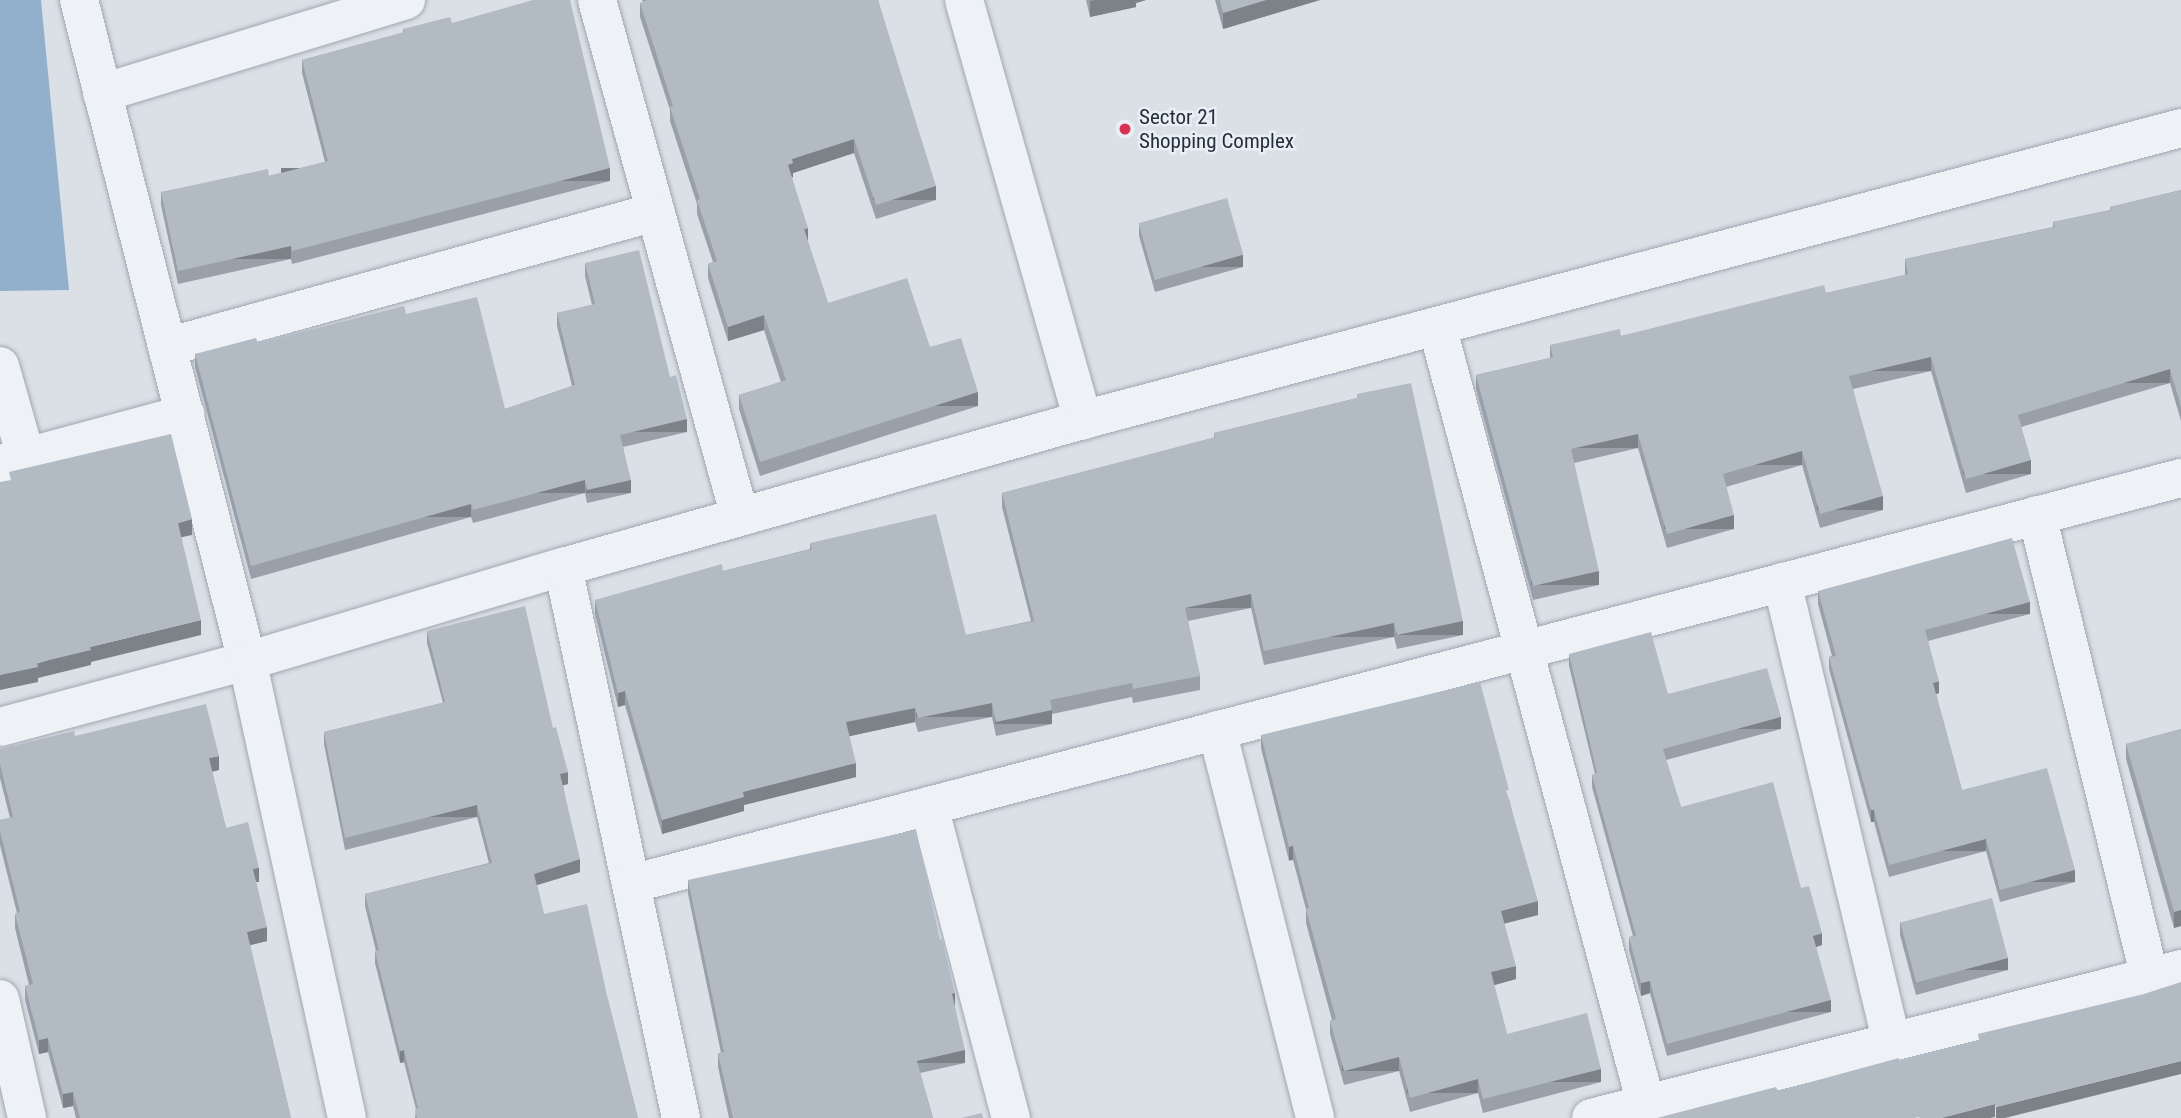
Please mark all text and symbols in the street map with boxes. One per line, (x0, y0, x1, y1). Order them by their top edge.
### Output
place label: Sector 21 Shopping Complex (1139, 104, 1294, 154)
marker: Sector 21 Shopping Complex (1117, 121, 1133, 137)

